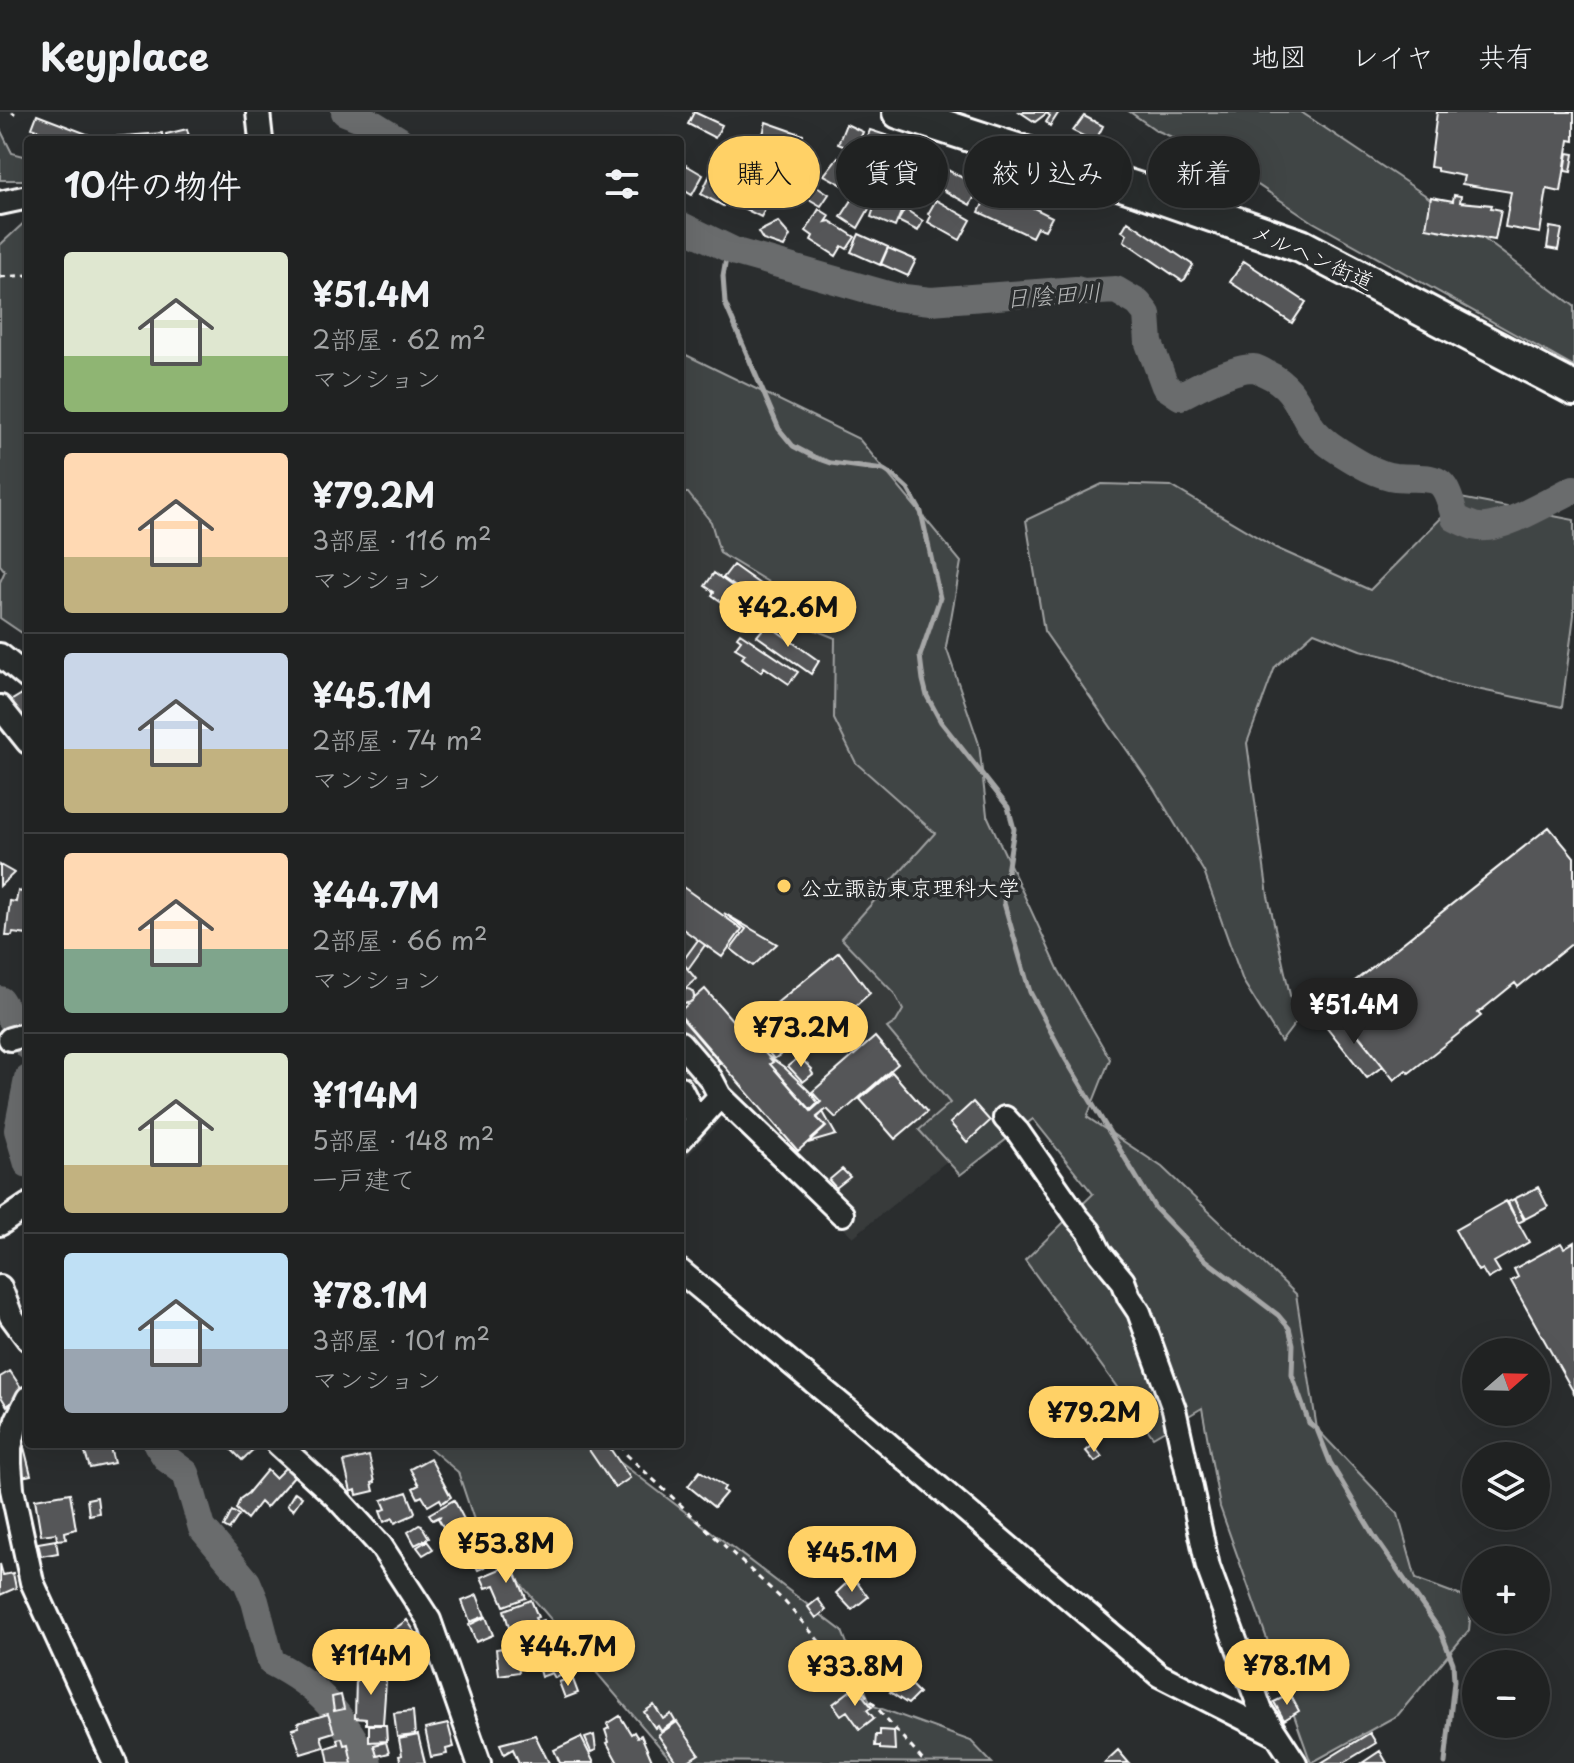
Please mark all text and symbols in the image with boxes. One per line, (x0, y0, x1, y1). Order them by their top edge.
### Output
text: Keyplace (40, 27, 209, 84)
text: 地図 (1251, 34, 1307, 77)
text: レイヤ (1351, 34, 1434, 77)
text: 共有 (1478, 34, 1534, 77)
chip: 購入 (708, 136, 820, 208)
chip: 賃貸 (836, 136, 948, 208)
chip: 絞り込み (964, 136, 1132, 208)
chip: 新着 (1148, 136, 1260, 208)
text: 10件の物件 (64, 158, 241, 210)
icon: filters (600, 162, 644, 206)
street label: メルヘン街道 (1246, 213, 1380, 297)
text: ¥51.4M (312, 267, 431, 319)
water label: 日陰田川 (1004, 273, 1102, 315)
icon: home (128, 284, 224, 380)
text: 2部屋 · 62 m² (312, 319, 486, 358)
text: マンション (312, 358, 441, 397)
text: ¥79.2M (312, 468, 435, 520)
icon: home (128, 485, 224, 581)
text: 3部屋 · 116 m² (312, 520, 492, 559)
text: マンション (312, 559, 441, 598)
pin: ¥42.6M (723, 581, 853, 649)
text: ¥42.6M (737, 587, 839, 626)
text: ¥45.1M (312, 668, 432, 720)
icon: home (128, 685, 224, 781)
text: 2部屋 · 74 m² (312, 720, 483, 759)
text: マンション (312, 759, 441, 798)
text: ¥44.7M (312, 868, 440, 920)
place label: 公立諏訪東京理科大学 (800, 870, 1020, 903)
marker: 公立諏訪東京理科大学 (775, 877, 793, 895)
icon: home (128, 885, 224, 981)
text: 2部屋 · 66 m² (312, 920, 488, 959)
text: マンション (312, 959, 441, 998)
pin: ¥51.4M (1289, 978, 1419, 1046)
text: ¥51.4M (1309, 984, 1399, 1023)
pin: ¥73.2M (736, 1001, 866, 1069)
text: ¥73.2M (752, 1007, 850, 1046)
text: ¥114M (312, 1068, 419, 1120)
icon: home (128, 1085, 224, 1181)
text: 5部屋 · 148 m² (312, 1120, 494, 1159)
text: 一戸建て (312, 1159, 416, 1198)
text: ¥78.1M (312, 1268, 428, 1320)
icon: home (128, 1285, 224, 1381)
text: 3部屋 · 101 m² (312, 1320, 490, 1359)
north arrow (1462, 1338, 1550, 1426)
map controls (1462, 1338, 1550, 1738)
text: マンション (312, 1359, 441, 1398)
pin: ¥79.2M (1029, 1386, 1159, 1454)
text: ¥79.2M (1047, 1392, 1141, 1431)
button: layers (1462, 1442, 1550, 1530)
pin: ¥53.8M (441, 1517, 571, 1585)
text: ¥53.8M (457, 1523, 555, 1562)
pin: ¥45.1M (787, 1526, 917, 1594)
text: ¥45.1M (806, 1532, 898, 1571)
button: + (1462, 1546, 1550, 1634)
pin: ¥44.7M (503, 1620, 633, 1688)
text: ¥44.7M (519, 1626, 617, 1665)
pin: ¥114M (315, 1629, 427, 1697)
text: ¥114M (330, 1635, 412, 1674)
pin: ¥78.1M (1222, 1639, 1352, 1707)
pin: ¥33.8M (790, 1640, 920, 1708)
text: ¥78.1M (1243, 1645, 1331, 1684)
text: ¥33.8M (806, 1646, 904, 1685)
button: − (1462, 1650, 1550, 1738)

